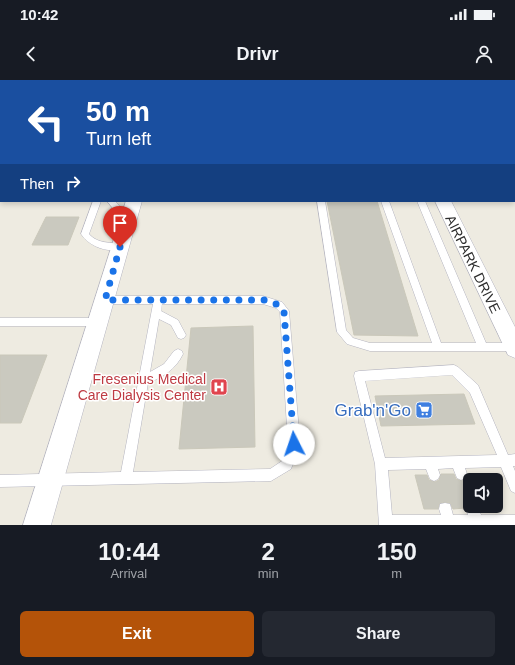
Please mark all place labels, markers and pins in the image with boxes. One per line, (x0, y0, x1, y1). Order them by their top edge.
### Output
pin (103, 206, 137, 247)
place label: Fresenius Medical Care Dialysis Center (78, 371, 206, 403)
hospital icon: Fresenius Medical Care Dialysis Center (209, 377, 229, 397)
supermarket icon: Grab'n'Go (414, 400, 434, 420)
place label: Grab'n'Go (335, 401, 411, 420)

